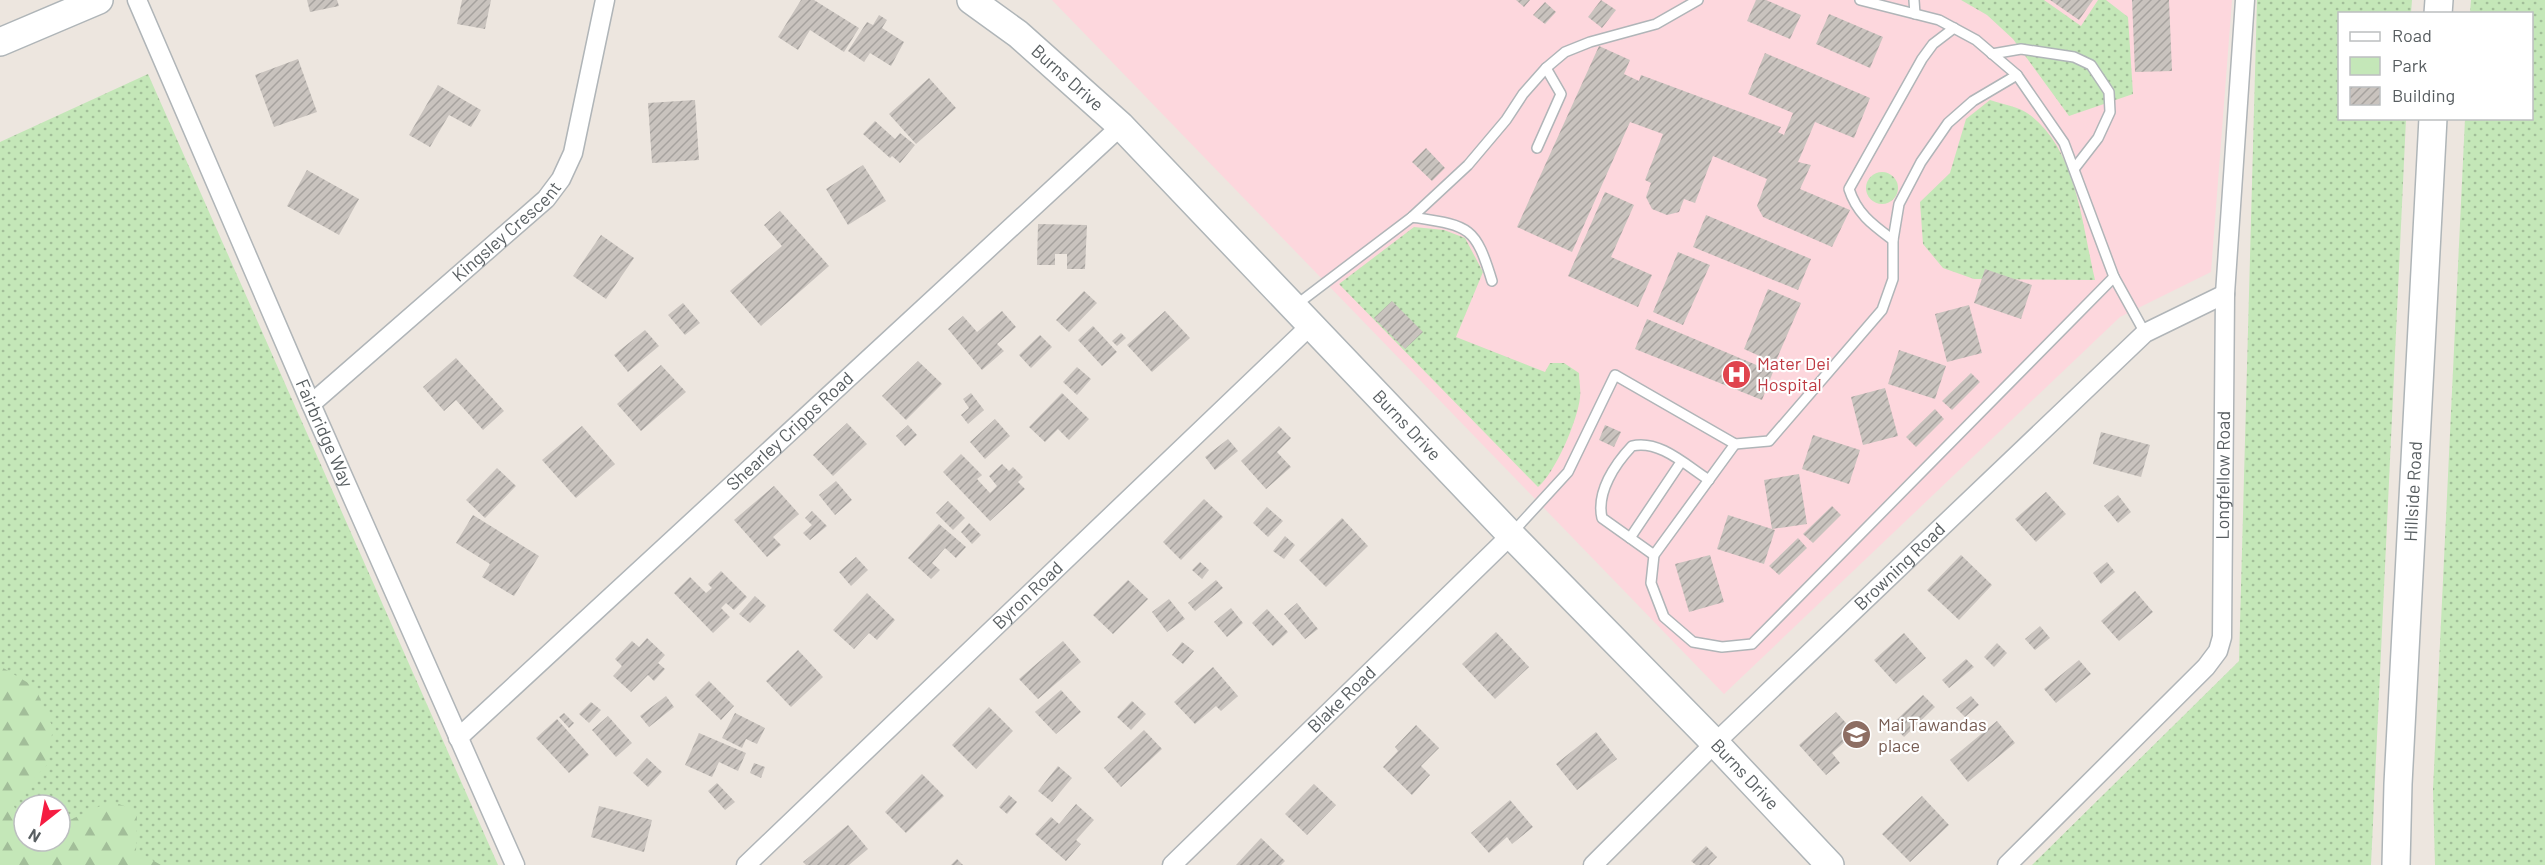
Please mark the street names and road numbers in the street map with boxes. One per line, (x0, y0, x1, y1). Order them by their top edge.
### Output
street label: Burns Drive (1027, 39, 1109, 115)
street label: Kingsley Crescent (447, 177, 565, 286)
street label: Shearley Cripps Road (721, 367, 857, 495)
street label: Fairbridge Way (292, 375, 358, 490)
street label: Burns Drive (1369, 385, 1446, 465)
street label: Longfellow Road (2211, 411, 2234, 540)
street label: Hillside Road (2399, 440, 2426, 542)
street label: Browning Road (1849, 518, 1949, 614)
street label: Byron Road (988, 556, 1067, 633)
street label: Blake Road (1303, 661, 1380, 737)
street label: Burns Drive (1707, 734, 1784, 814)

